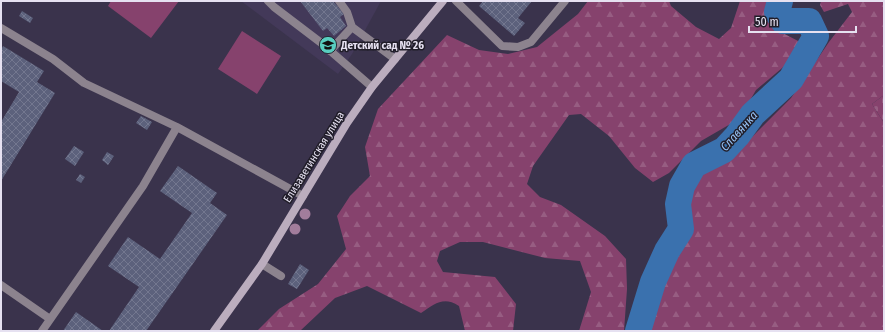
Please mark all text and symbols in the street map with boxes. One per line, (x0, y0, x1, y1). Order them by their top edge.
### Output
scale bar (749, 8, 856, 34)
text: 50 m (755, 15, 779, 29)
school or university icon: Детский сад № 26 (318, 35, 338, 55)
place label: Детский сад № 26 (340, 39, 424, 52)
water label: Славянка (718, 108, 760, 154)
street label: Елизаветинская улица (281, 109, 347, 205)

